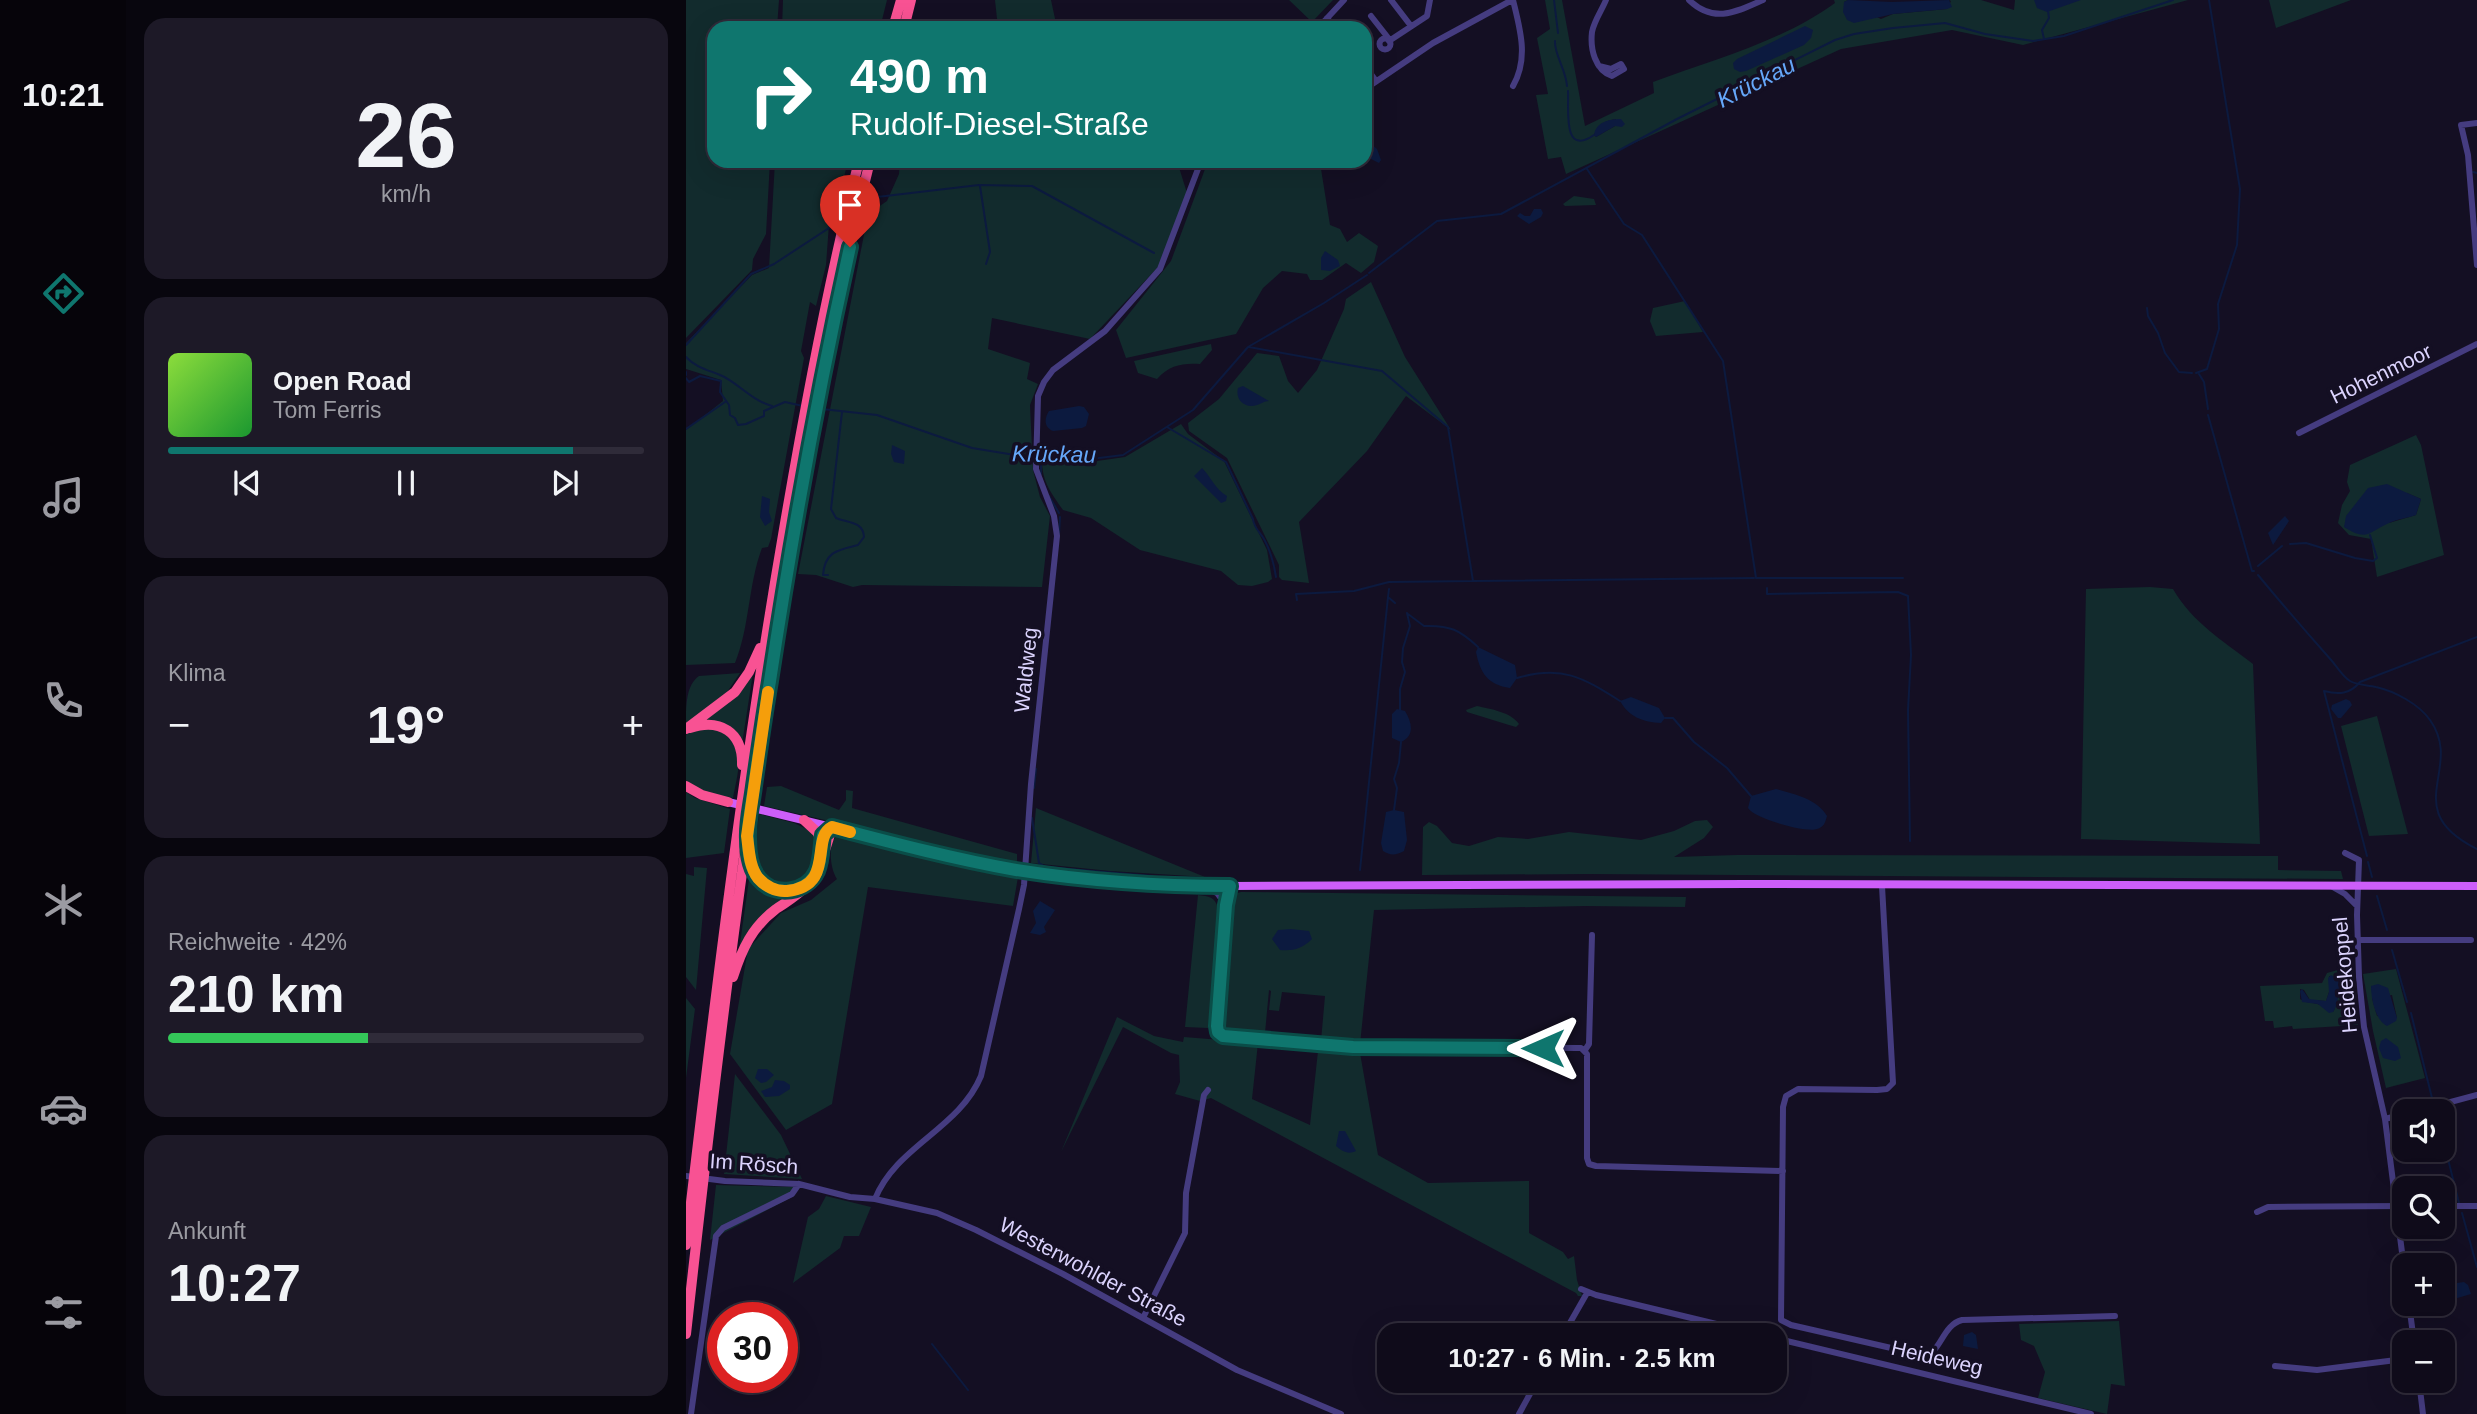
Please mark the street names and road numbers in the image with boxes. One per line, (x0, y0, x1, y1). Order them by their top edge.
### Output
street label: Hohenmoor (2326, 339, 2435, 408)
street label: Waldweg (1010, 626, 1041, 714)
street label: Heidekoppel (2328, 916, 2361, 1034)
street label: Im Rösch (709, 1149, 799, 1178)
street label: Westerwohlder Straße (996, 1212, 1191, 1331)
street label: Heideweg (1889, 1336, 1985, 1379)

